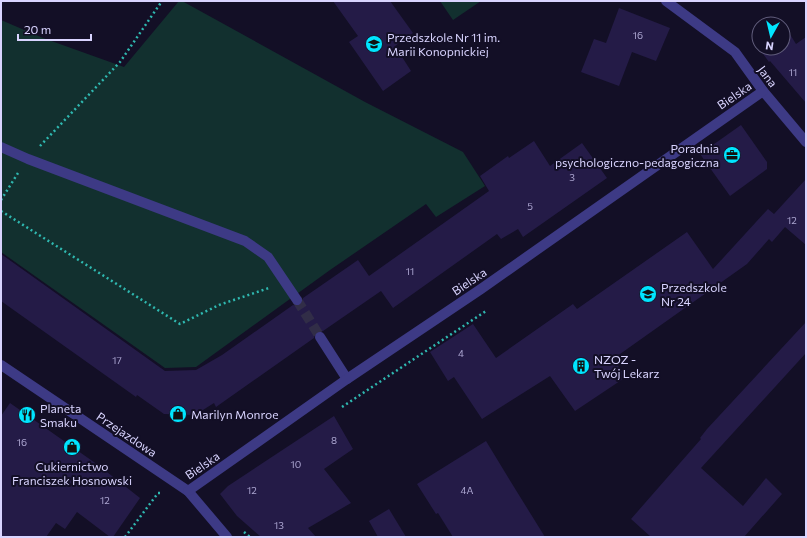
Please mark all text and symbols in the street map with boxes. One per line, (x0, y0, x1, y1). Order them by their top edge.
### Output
scale bar (18, 16, 91, 42)
north arrow (751, 16, 791, 56)
text: 20 m (24, 22, 51, 36)
house number: 16 (633, 29, 643, 41)
place label: Przedszkole Nr 11 im. Marii Konopnickiej (387, 30, 500, 58)
school or university icon: Przedszkole Nr 11 im. Marii Konopnickiej (364, 34, 384, 54)
text: N (765, 39, 775, 53)
street label: Jana (755, 63, 780, 90)
house number: 11 (789, 66, 797, 78)
street label: Bielska (714, 78, 754, 112)
place label: Poradnia psychologiczno-pedagogiczna (555, 141, 719, 169)
office icon: Poradnia psychologiczno-pedagogiczna (722, 145, 742, 165)
house number: 3 (569, 171, 575, 183)
house number: 5 (527, 200, 533, 212)
house number: 12 (787, 214, 797, 226)
street label: Bielska (449, 264, 489, 298)
house number: 11 (406, 265, 414, 277)
place label: Przedszkole Nr 24 (661, 280, 727, 308)
school or university icon: Przedszkole Nr 24 (638, 284, 658, 304)
house number: 4 (458, 347, 464, 359)
place label: NZOZ - Twój Lekarz (594, 352, 660, 380)
house number: 17 (112, 354, 122, 366)
building icon: NZOZ - Twój Lekarz (571, 356, 591, 376)
place label: Planeta Smaku (40, 401, 81, 429)
shop icon: Marilyn Monroe (168, 404, 188, 424)
restaurant icon: Planeta Smaku (17, 405, 37, 425)
place label: Marilyn Monroe (191, 407, 279, 421)
street label: Przejazdowa (94, 409, 160, 459)
house number: 8 (331, 434, 337, 446)
house number: 16 (17, 436, 27, 448)
shop icon: Cukiernictwo Franciszek Hosnowski (62, 437, 82, 457)
street label: Bielska (182, 448, 222, 482)
house number: 10 (291, 458, 301, 470)
place label: Cukiernictwo Franciszek Hosnowski (12, 459, 132, 487)
house number: 12 (247, 484, 257, 496)
house number: 4A (461, 484, 474, 496)
house number: 12 (100, 494, 110, 506)
house number: 13 (274, 519, 284, 531)

